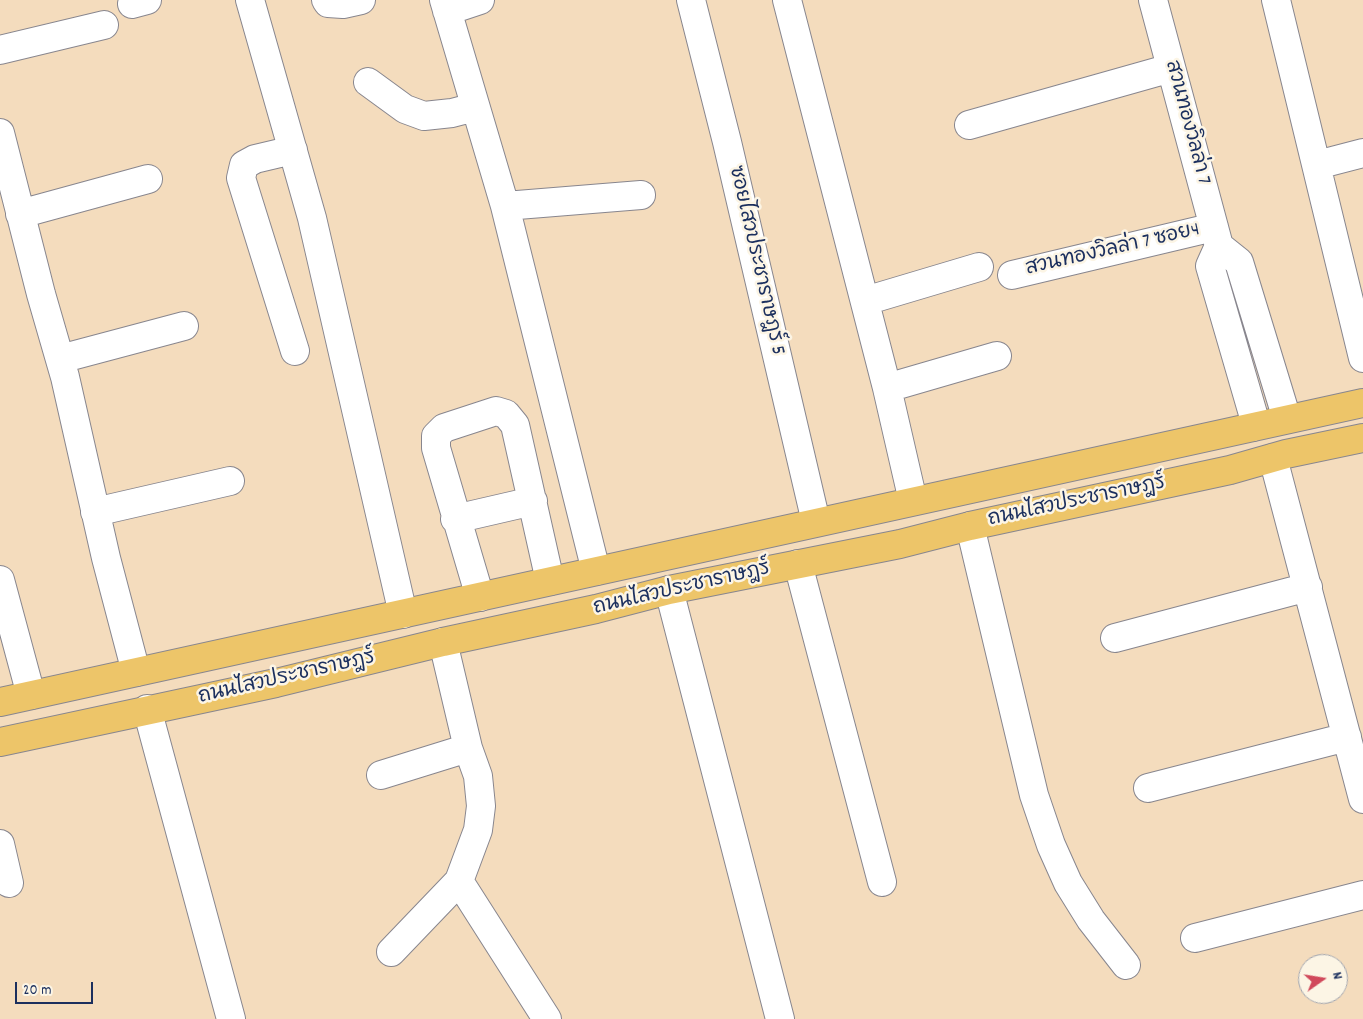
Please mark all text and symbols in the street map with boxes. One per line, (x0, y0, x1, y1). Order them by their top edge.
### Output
street label: สวนทองวิลล่า 7 (1158, 58, 1214, 188)
street label: ซอยไสวประชาราษฎร์ 5 (722, 164, 788, 358)
street label: สวนทองวิลล่า 7 ซอย4 (1024, 219, 1202, 283)
street label: ถนนไสวประชาราษฎร์ (986, 473, 1168, 533)
street label: ถนนไสวประชาราษฎร์ (591, 558, 773, 622)
street label: ถนนไสวประชาราษฎร์ (196, 647, 378, 711)
north arrow (1298, 954, 1348, 1004)
text: N (1326, 970, 1347, 981)
scale bar (18, 972, 95, 1004)
text: 20 m (23, 980, 51, 1002)

